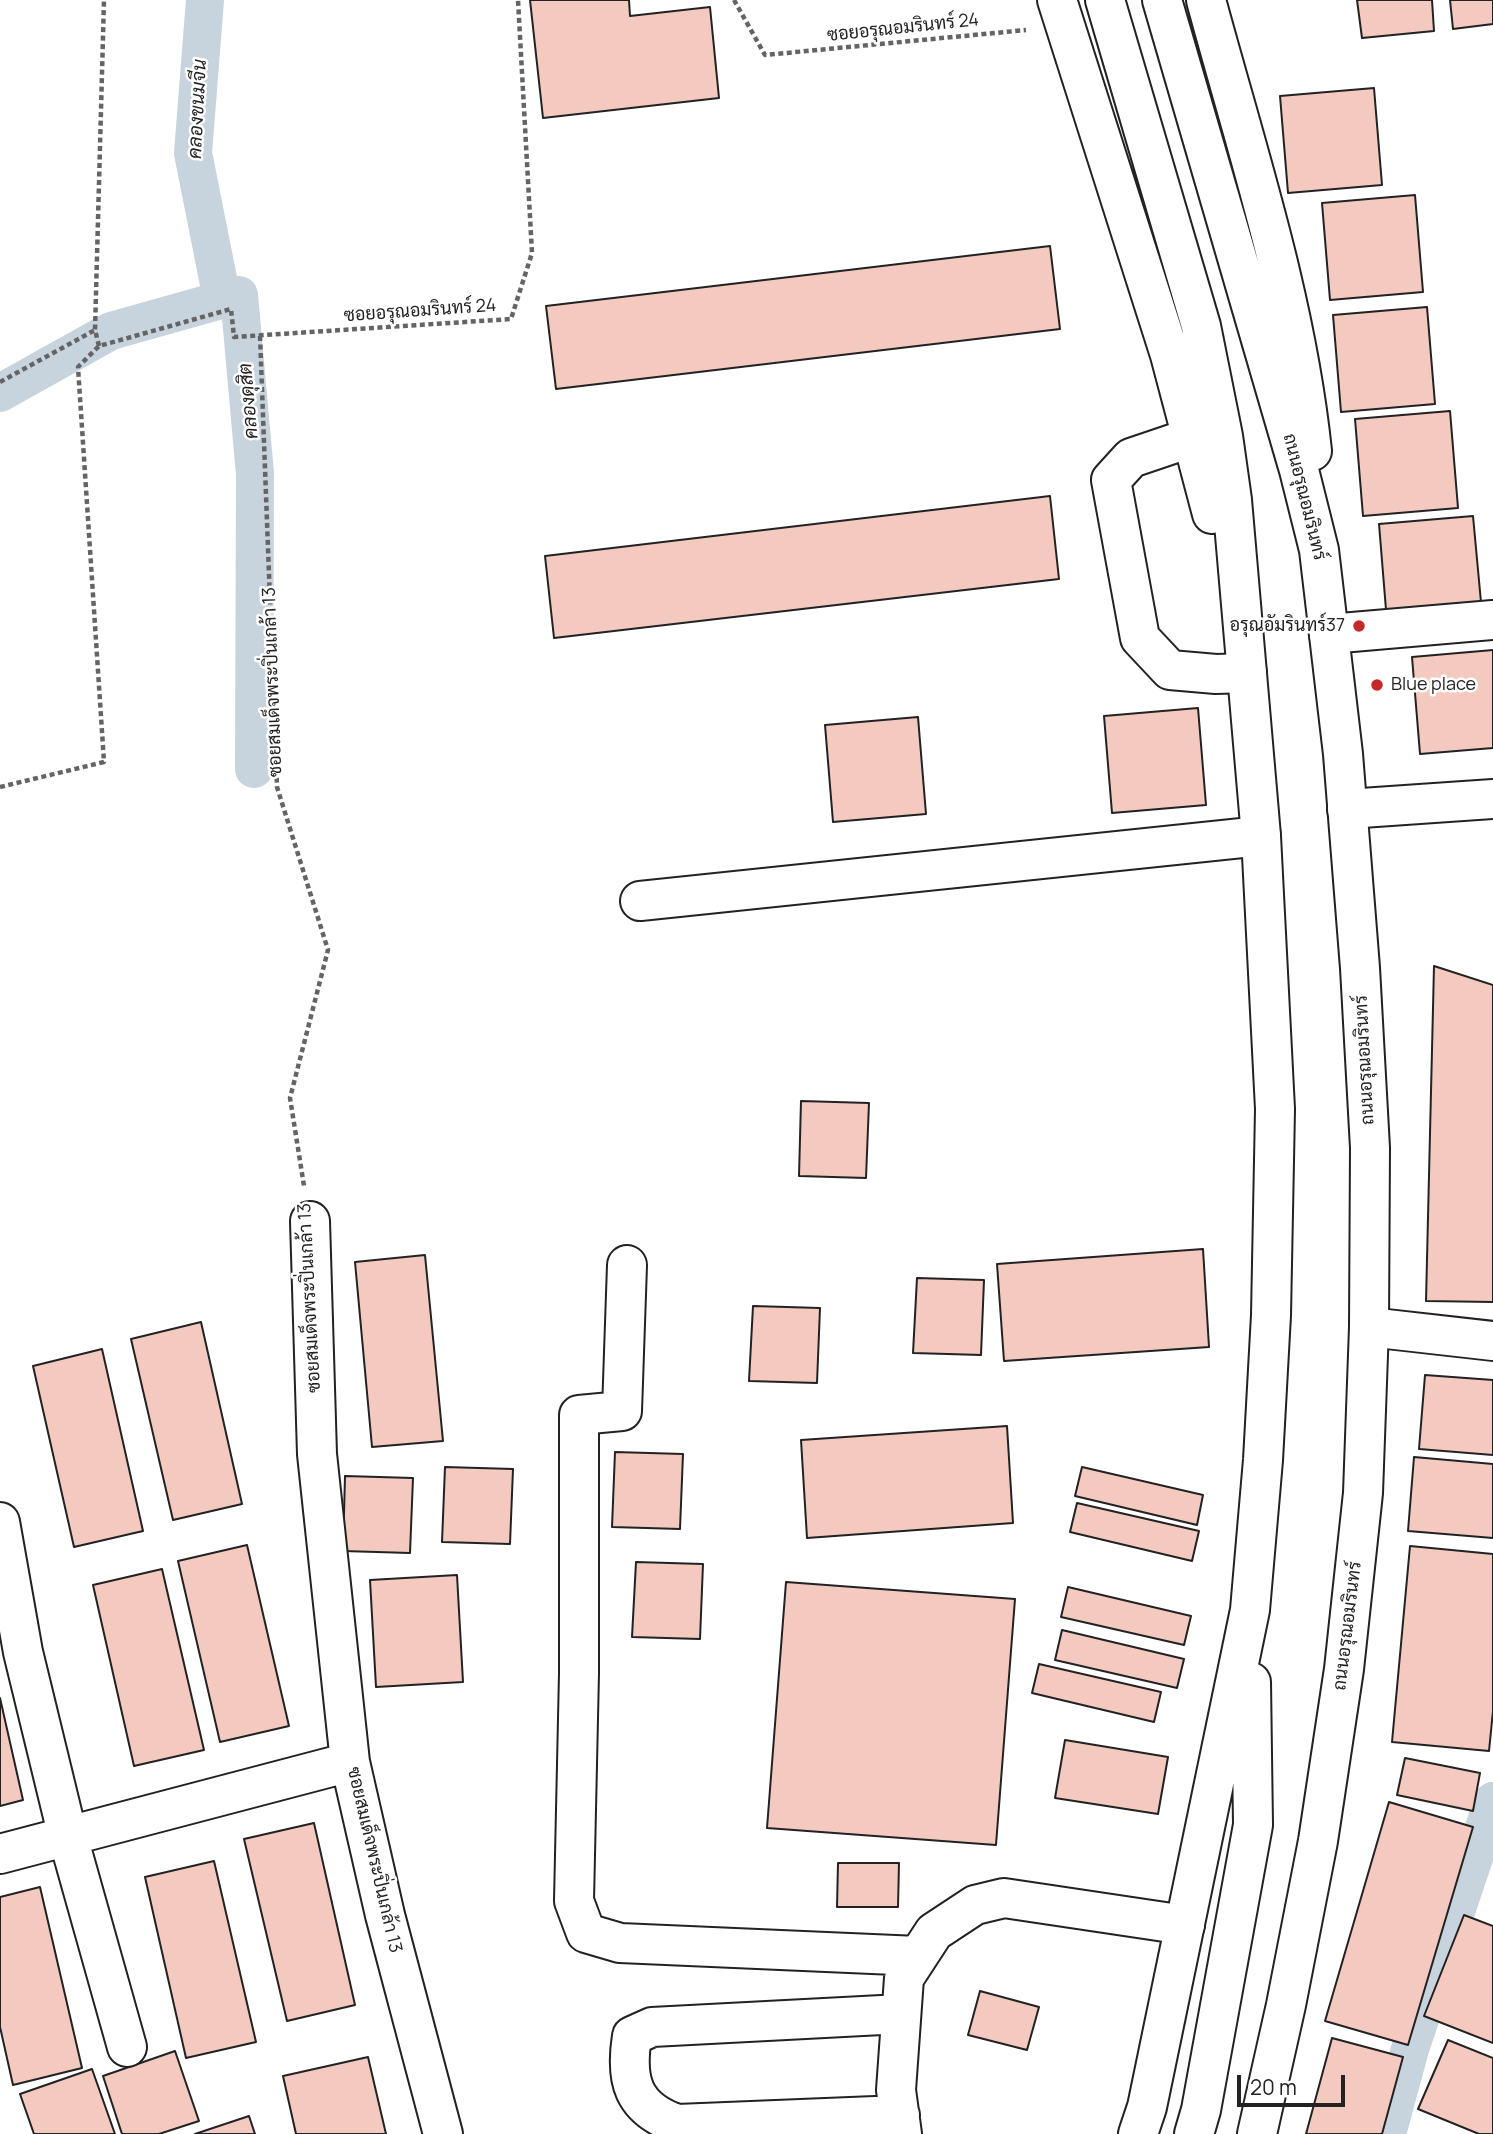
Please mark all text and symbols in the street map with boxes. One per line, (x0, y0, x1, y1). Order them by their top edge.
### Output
street label: ซอยอรุณอมรินทร์ 24 (826, 9, 980, 47)
water label: คลองขนมจีน (184, 58, 212, 160)
street label: ซอยอรุณอมรินทร์ 24 (343, 295, 497, 327)
water label: คลองดุสิต (234, 362, 264, 440)
street label: ถนนอรุณอมรินทร์ (1278, 431, 1330, 563)
street label: ซอยสมเด็จพระปิ่นเกล้า 13 (259, 587, 287, 777)
place label: อรุณอัมรินทร์37 (1229, 615, 1345, 637)
marker: อรุณอัมรินทร์37 (1351, 618, 1367, 634)
place label: Blue place (1391, 674, 1476, 696)
marker: Blue place (1369, 677, 1385, 693)
street label: ถนนอรุณอมรินทร์ (1351, 995, 1379, 1125)
street label: ซอยสมเด็จพระปิ่นเกล้า 13 (294, 1203, 326, 1393)
street label: ถนนอรุณอมรินทร์ (1329, 1560, 1367, 1692)
street label: ซอยสมเด็จพระปิ่นเกล้า 13 (342, 1765, 406, 1955)
scale bar (1241, 2060, 1350, 2104)
text: 20 m (1250, 2073, 1297, 2101)

